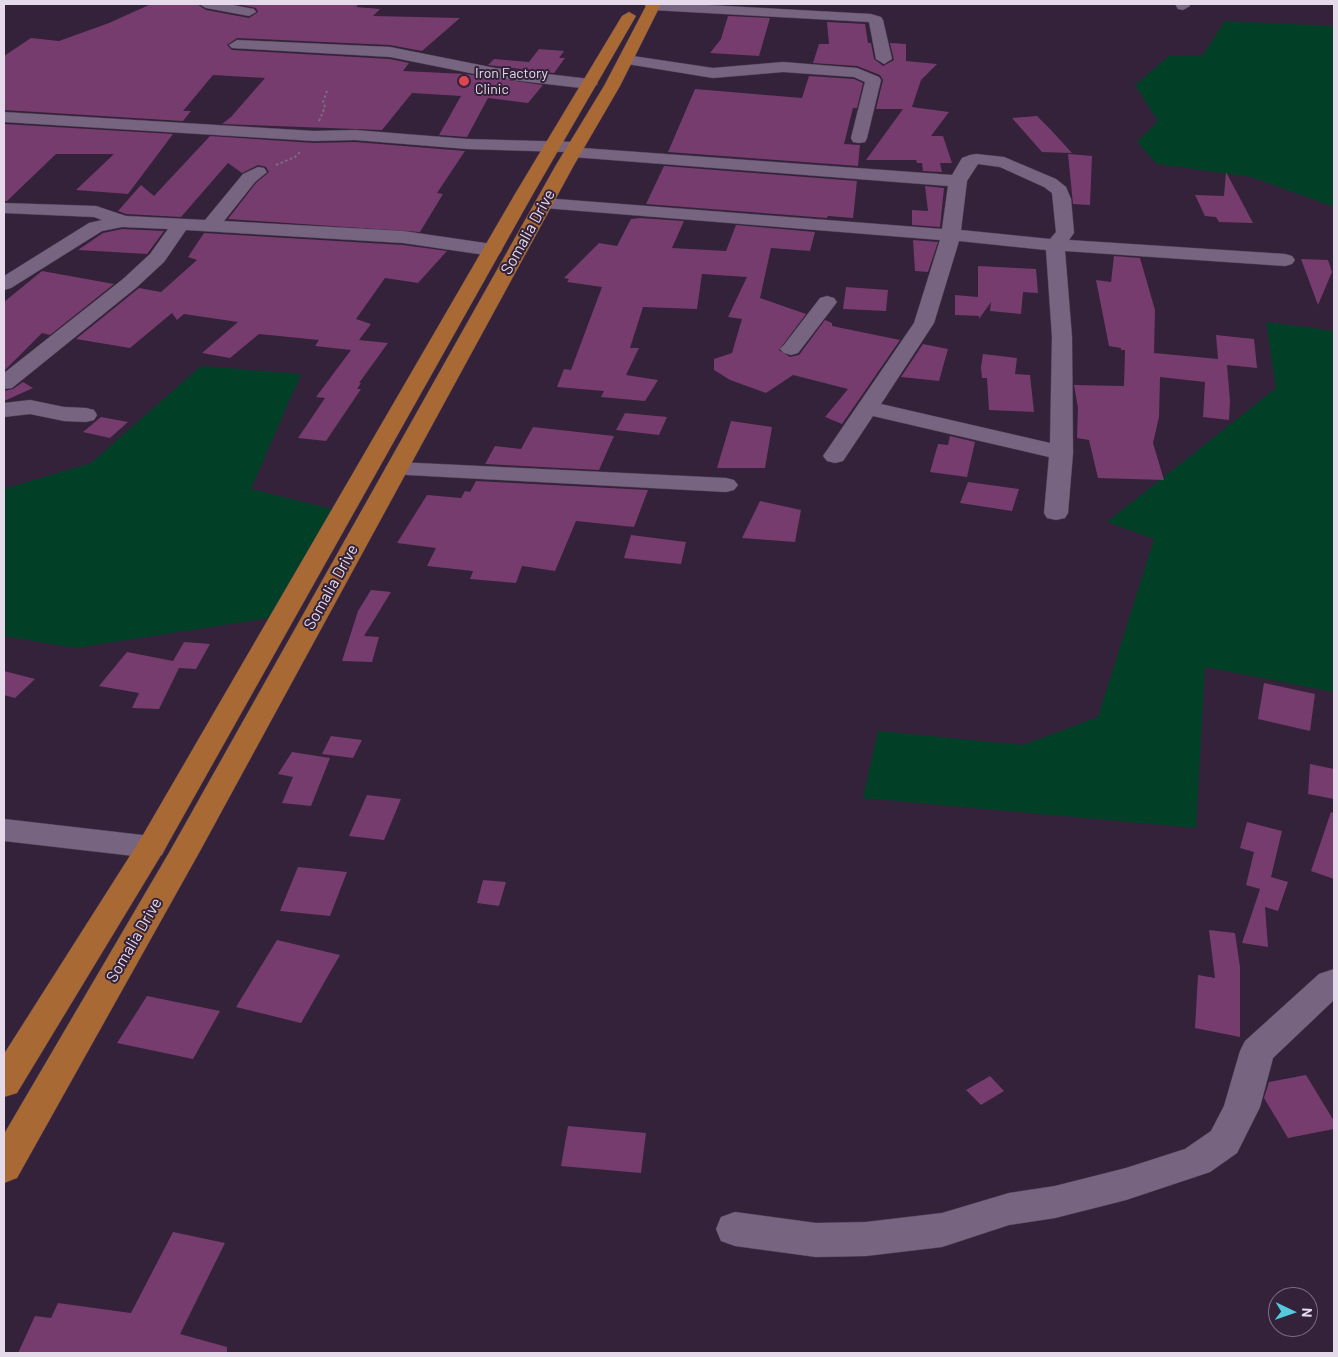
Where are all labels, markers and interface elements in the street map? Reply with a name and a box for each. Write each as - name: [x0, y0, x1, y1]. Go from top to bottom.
- place label: Iron Factory Clinic: [475, 65, 548, 98]
- marker: Iron Factory Clinic: [457, 74, 471, 88]
- street label: Somalia Drive: [497, 186, 559, 278]
- street label: Somalia Drive: [300, 541, 362, 633]
- street label: Somalia Drive: [102, 894, 166, 986]
- north arrow: [1268, 1287, 1318, 1337]
- text: N: [1299, 1308, 1316, 1318]

